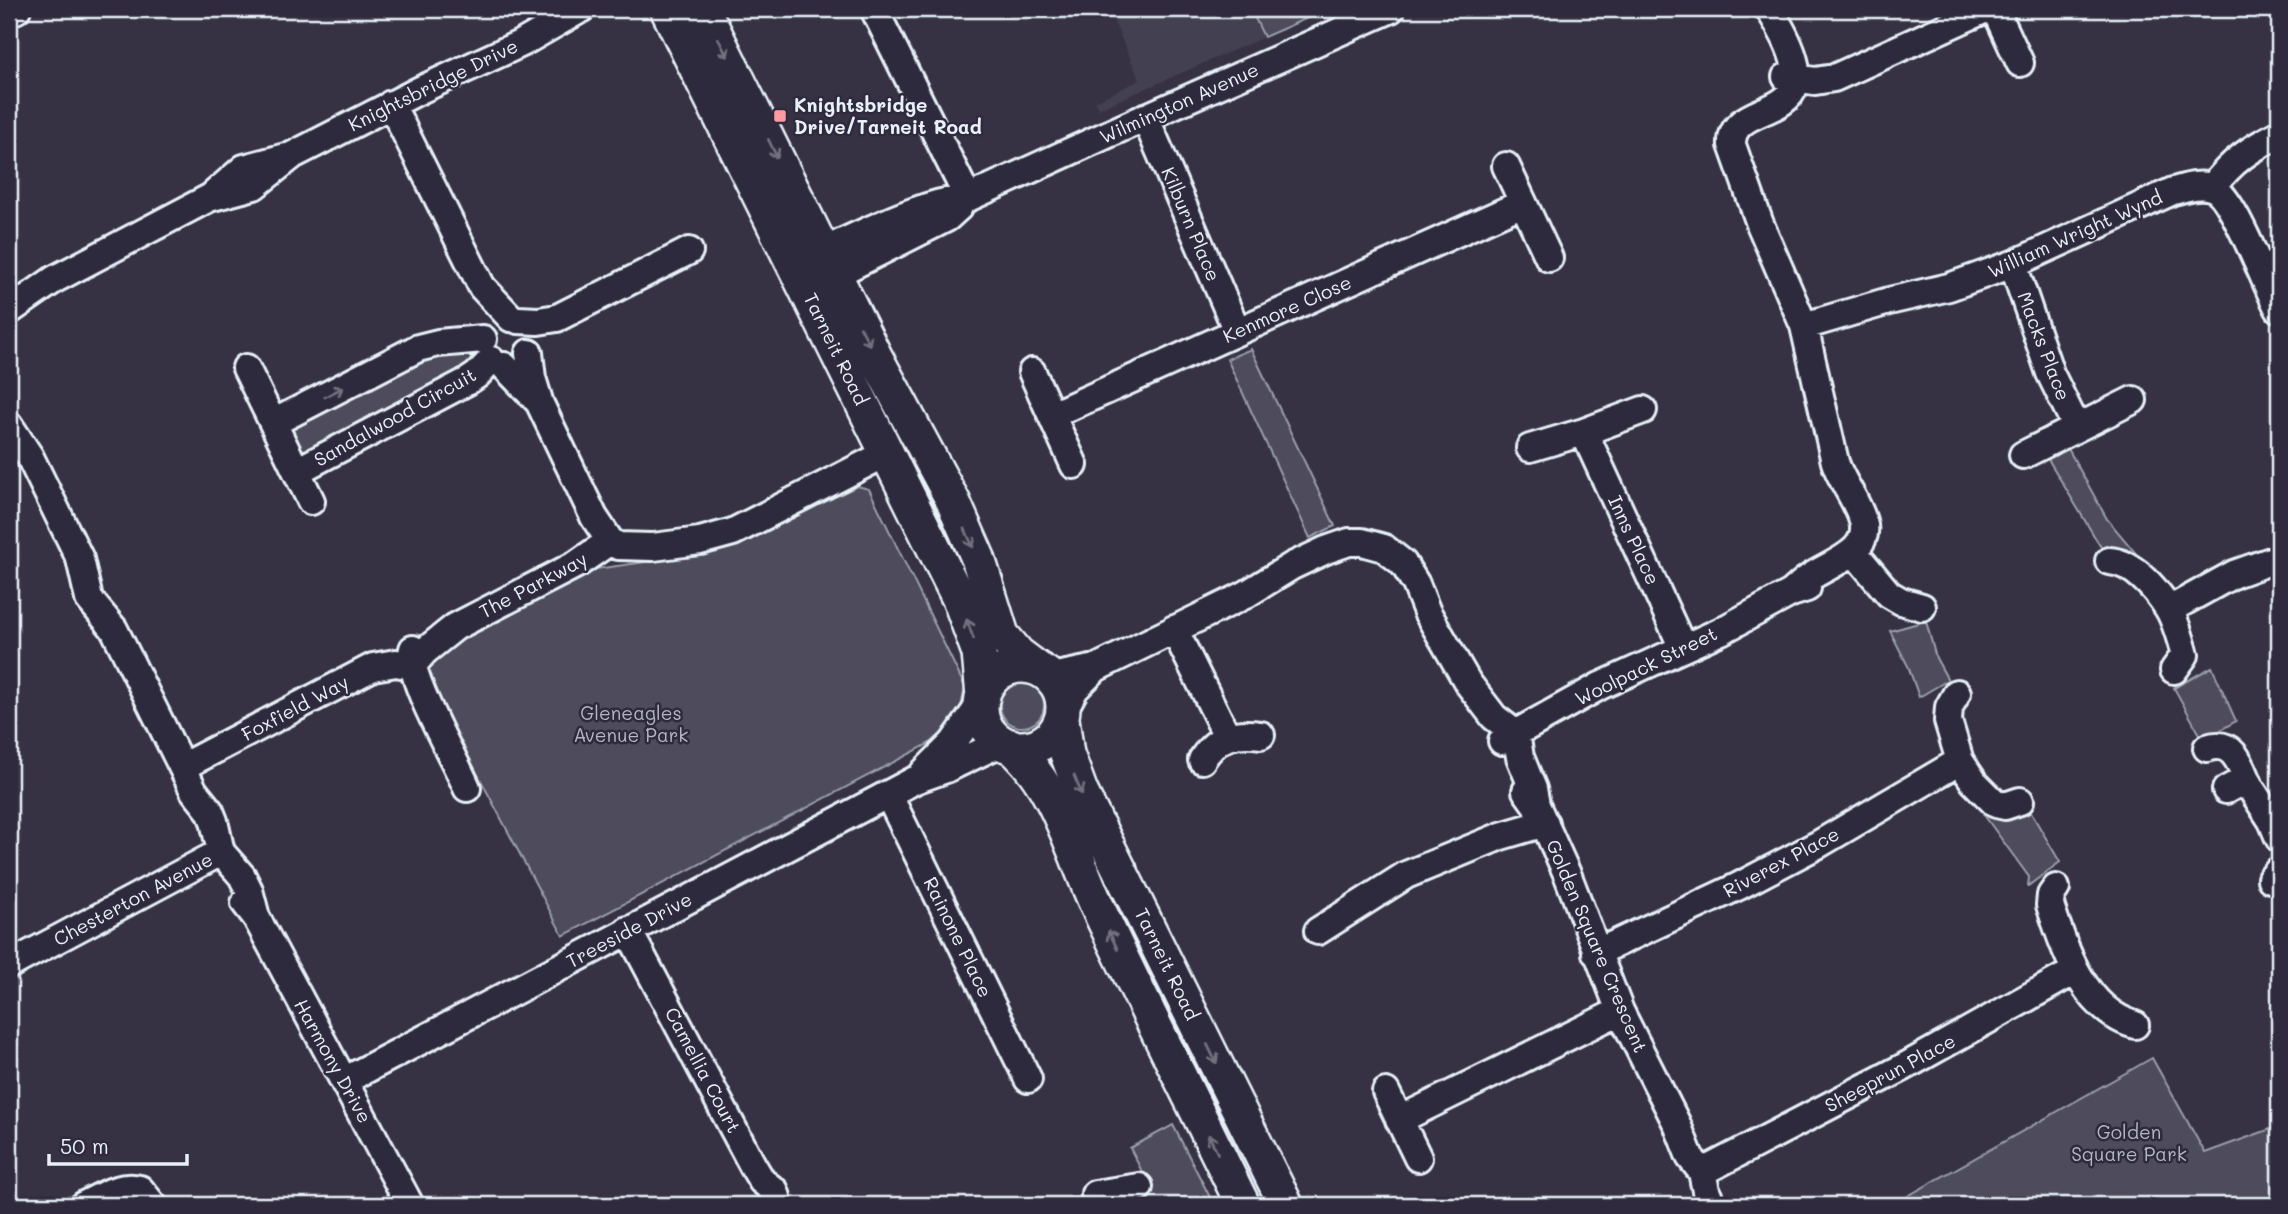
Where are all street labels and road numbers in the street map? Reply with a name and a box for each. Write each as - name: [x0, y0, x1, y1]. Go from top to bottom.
- street label: Knightsbridge Drive: [344, 33, 522, 137]
- street label: Wilmington Avenue: [1095, 56, 1262, 149]
- street label: Kilburn Place: [1156, 163, 1227, 285]
- street label: William Wright Wynd: [1984, 184, 2166, 283]
- street label: Kenmore Close: [1219, 269, 1355, 348]
- street label: Macks Place: [2012, 288, 2077, 404]
- street label: Tarneit Road: [799, 289, 874, 409]
- street label: Sandalwood Circuit: [309, 362, 480, 472]
- street label: Inns Place: [1603, 491, 1666, 589]
- street label: The Parkway: [474, 546, 591, 623]
- street label: Woolpack Street: [1570, 620, 1721, 711]
- street label: Foxfield Way: [237, 669, 353, 746]
- street label: Riverex Place: [1718, 820, 1843, 903]
- street label: Golden Square Crescent: [1541, 836, 1654, 1056]
- street label: Chesterton Avenue: [49, 846, 217, 951]
- street label: Rainone Place: [918, 872, 998, 1001]
- street label: Treeside Drive: [562, 886, 696, 973]
- street label: Tarneit Road: [1130, 904, 1205, 1024]
- street label: Harmony Drive: [289, 994, 378, 1127]
- street label: Camellia Court: [660, 1003, 747, 1137]
- street label: Sheeprun Place: [1820, 1028, 1959, 1117]

